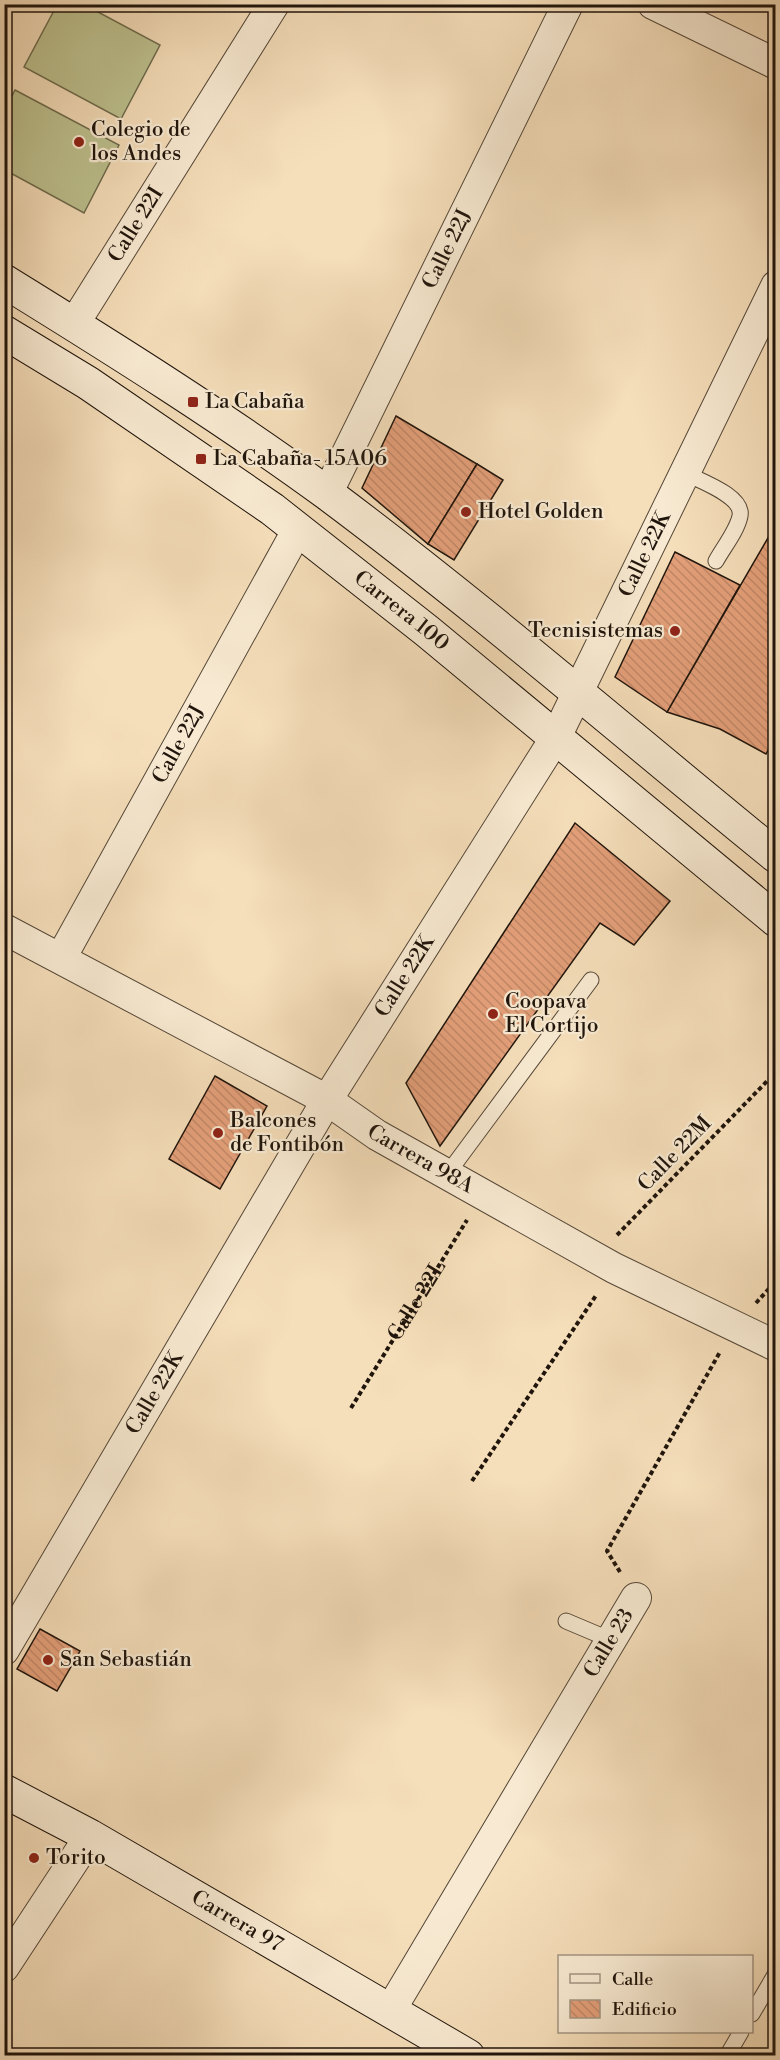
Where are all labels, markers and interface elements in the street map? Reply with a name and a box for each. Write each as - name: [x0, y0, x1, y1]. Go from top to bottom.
- place label: Colegio de los Andes: [91, 117, 191, 167]
- marker: Colegio de los Andes: [72, 135, 86, 149]
- street label: Calle 22I: [103, 182, 169, 267]
- street label: Calle 22J: [417, 205, 478, 293]
- place label: La Cabaña: [205, 389, 305, 415]
- marker: La Cabaña: [186, 395, 200, 409]
- place label: La Cabaña- 15A06: [213, 446, 387, 472]
- marker: La Cabaña- 15A06: [194, 452, 208, 466]
- place label: Hotel Golden: [478, 499, 604, 525]
- marker: Hotel Golden: [459, 505, 473, 519]
- street label: Calle 22K: [613, 506, 678, 601]
- street label: Carrera 100: [348, 565, 454, 657]
- place label: Tecnisistemas: [528, 618, 663, 644]
- marker: Tecnisistemas: [668, 624, 682, 638]
- street label: Calle 22J: [147, 700, 211, 788]
- street label: Calle 22K: [370, 929, 441, 1022]
- place label: Coopava El Cortijo: [505, 989, 599, 1039]
- marker: Coopava El Cortijo: [486, 1007, 500, 1021]
- place label: Balcones de Fontibón: [229, 1108, 345, 1158]
- street label: Calle 22M: [633, 1111, 718, 1197]
- street label: Carrera 98A: [362, 1119, 479, 1200]
- marker: Balcones de Fontibón: [211, 1126, 225, 1140]
- street label: Calle 22L: [382, 1255, 452, 1346]
- street label: Calle 22K: [120, 1345, 190, 1439]
- street label: Calle 23: [578, 1604, 640, 1683]
- place label: San Sebastián: [60, 1647, 192, 1673]
- marker: San Sebastián: [41, 1653, 55, 1667]
- place label: Torito: [46, 1845, 106, 1871]
- marker: Torito: [27, 1851, 41, 1865]
- street label: Carrera 97: [187, 1885, 288, 1958]
- legend: [558, 1955, 753, 2033]
- text: Calle: [612, 1968, 653, 1991]
- text: Edificio: [612, 1998, 677, 2021]

